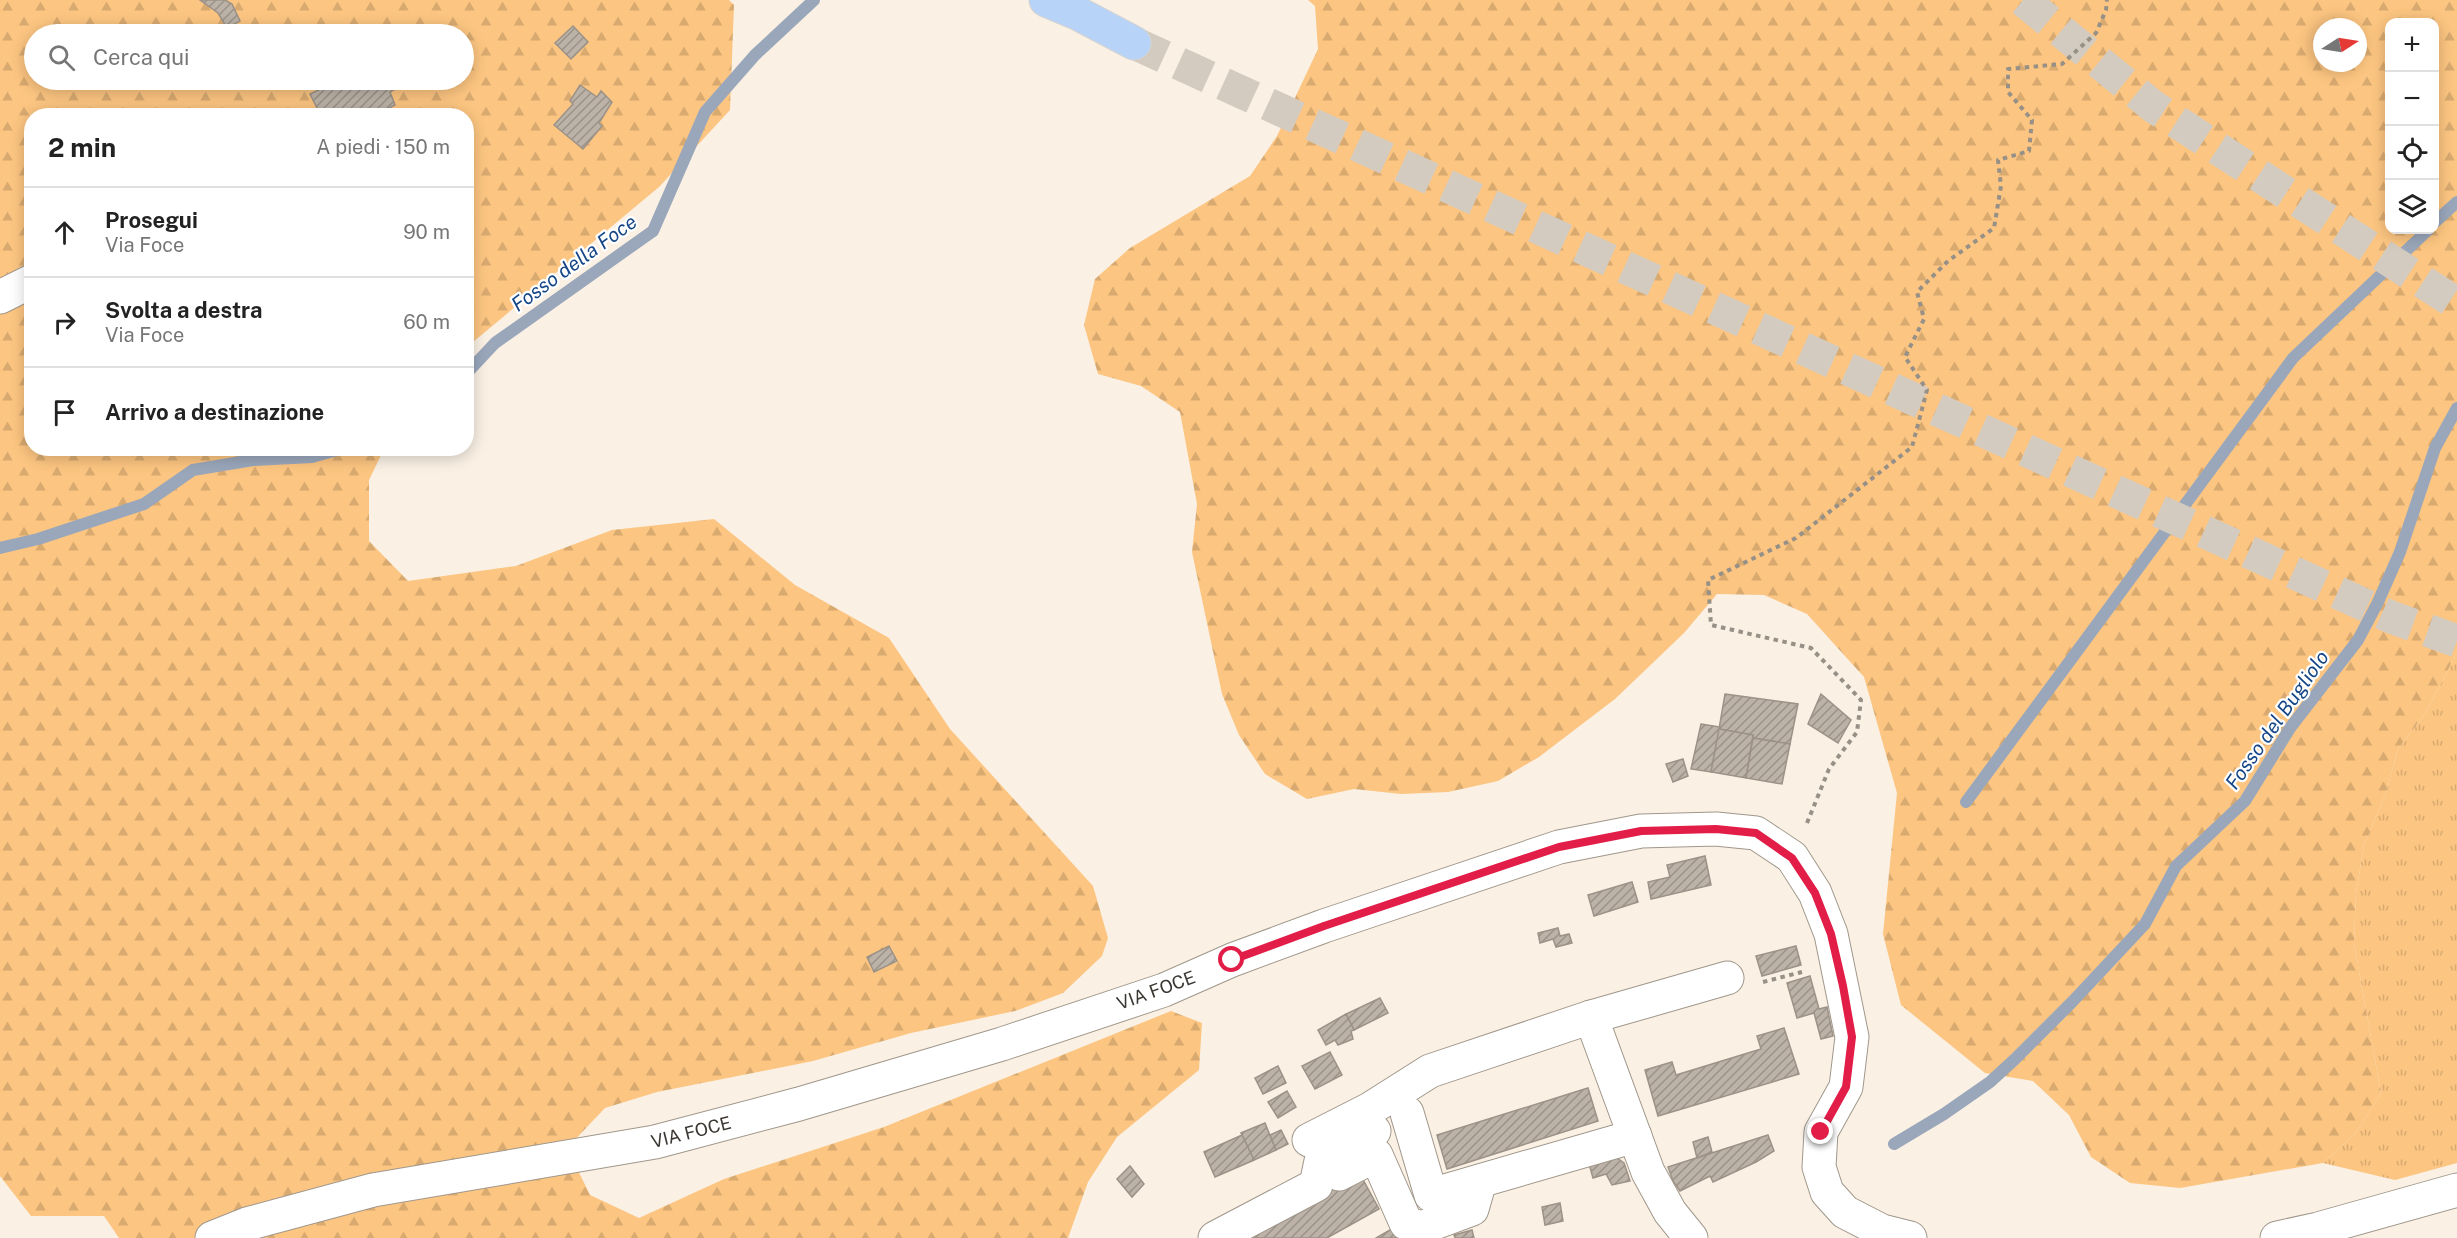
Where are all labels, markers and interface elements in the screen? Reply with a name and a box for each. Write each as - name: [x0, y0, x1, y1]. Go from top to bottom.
- north arrow: [2313, 18, 2367, 72]
- map controls: [2385, 18, 2439, 234]
- button: +: [2385, 18, 2439, 72]
- search box: [24, 24, 474, 90]
- icon: search: [45, 41, 78, 74]
- text: Cerca qui: [93, 44, 190, 70]
- button: −: [2385, 72, 2439, 126]
- button: locate: [2385, 126, 2439, 180]
- text: 2 min: [48, 132, 116, 163]
- text: A piedi · 150 m: [316, 135, 450, 159]
- button: layers: [2385, 180, 2439, 234]
- text: Prosegui: [105, 207, 198, 233]
- water label: Fosso della Foce: [507, 209, 642, 317]
- icon: ahead: [48, 216, 81, 249]
- text: 90 m: [403, 220, 450, 244]
- text: Via Foce: [105, 233, 184, 257]
- text: Svolta a destra: [105, 297, 262, 323]
- icon: right: [48, 306, 81, 339]
- text: 60 m: [403, 310, 450, 334]
- text: Via Foce: [105, 323, 184, 347]
- icon: arrive: [48, 396, 81, 429]
- text: Arrivo a destinazione: [105, 399, 324, 425]
- water label: Fosso del Bugliolo: [2220, 646, 2334, 794]
- route start: [1218, 946, 1244, 972]
- street label: VIA FOCE: [1114, 966, 1198, 1014]
- street label: VIA FOCE: [649, 1112, 733, 1152]
- route end: [1807, 1118, 1833, 1144]

